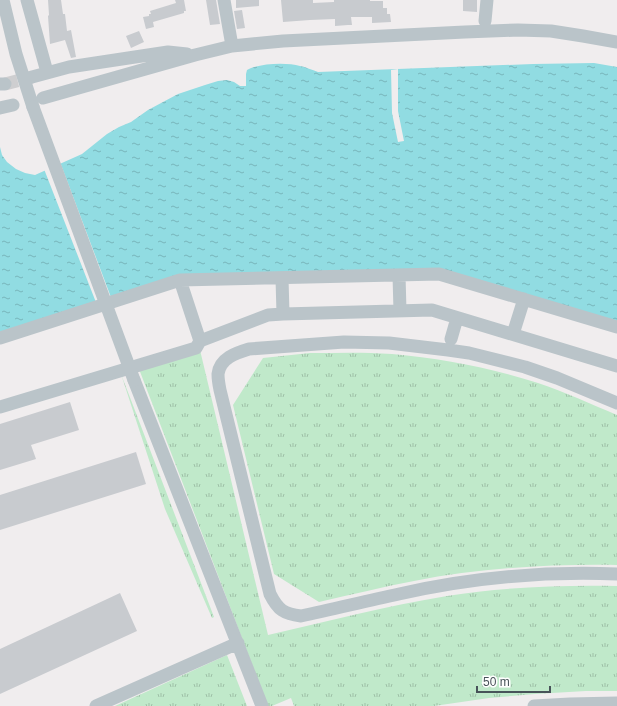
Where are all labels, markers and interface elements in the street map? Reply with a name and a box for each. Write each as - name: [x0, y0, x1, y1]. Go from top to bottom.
- scale bar: [477, 668, 550, 694]
- text: 50 m: [483, 675, 510, 689]

